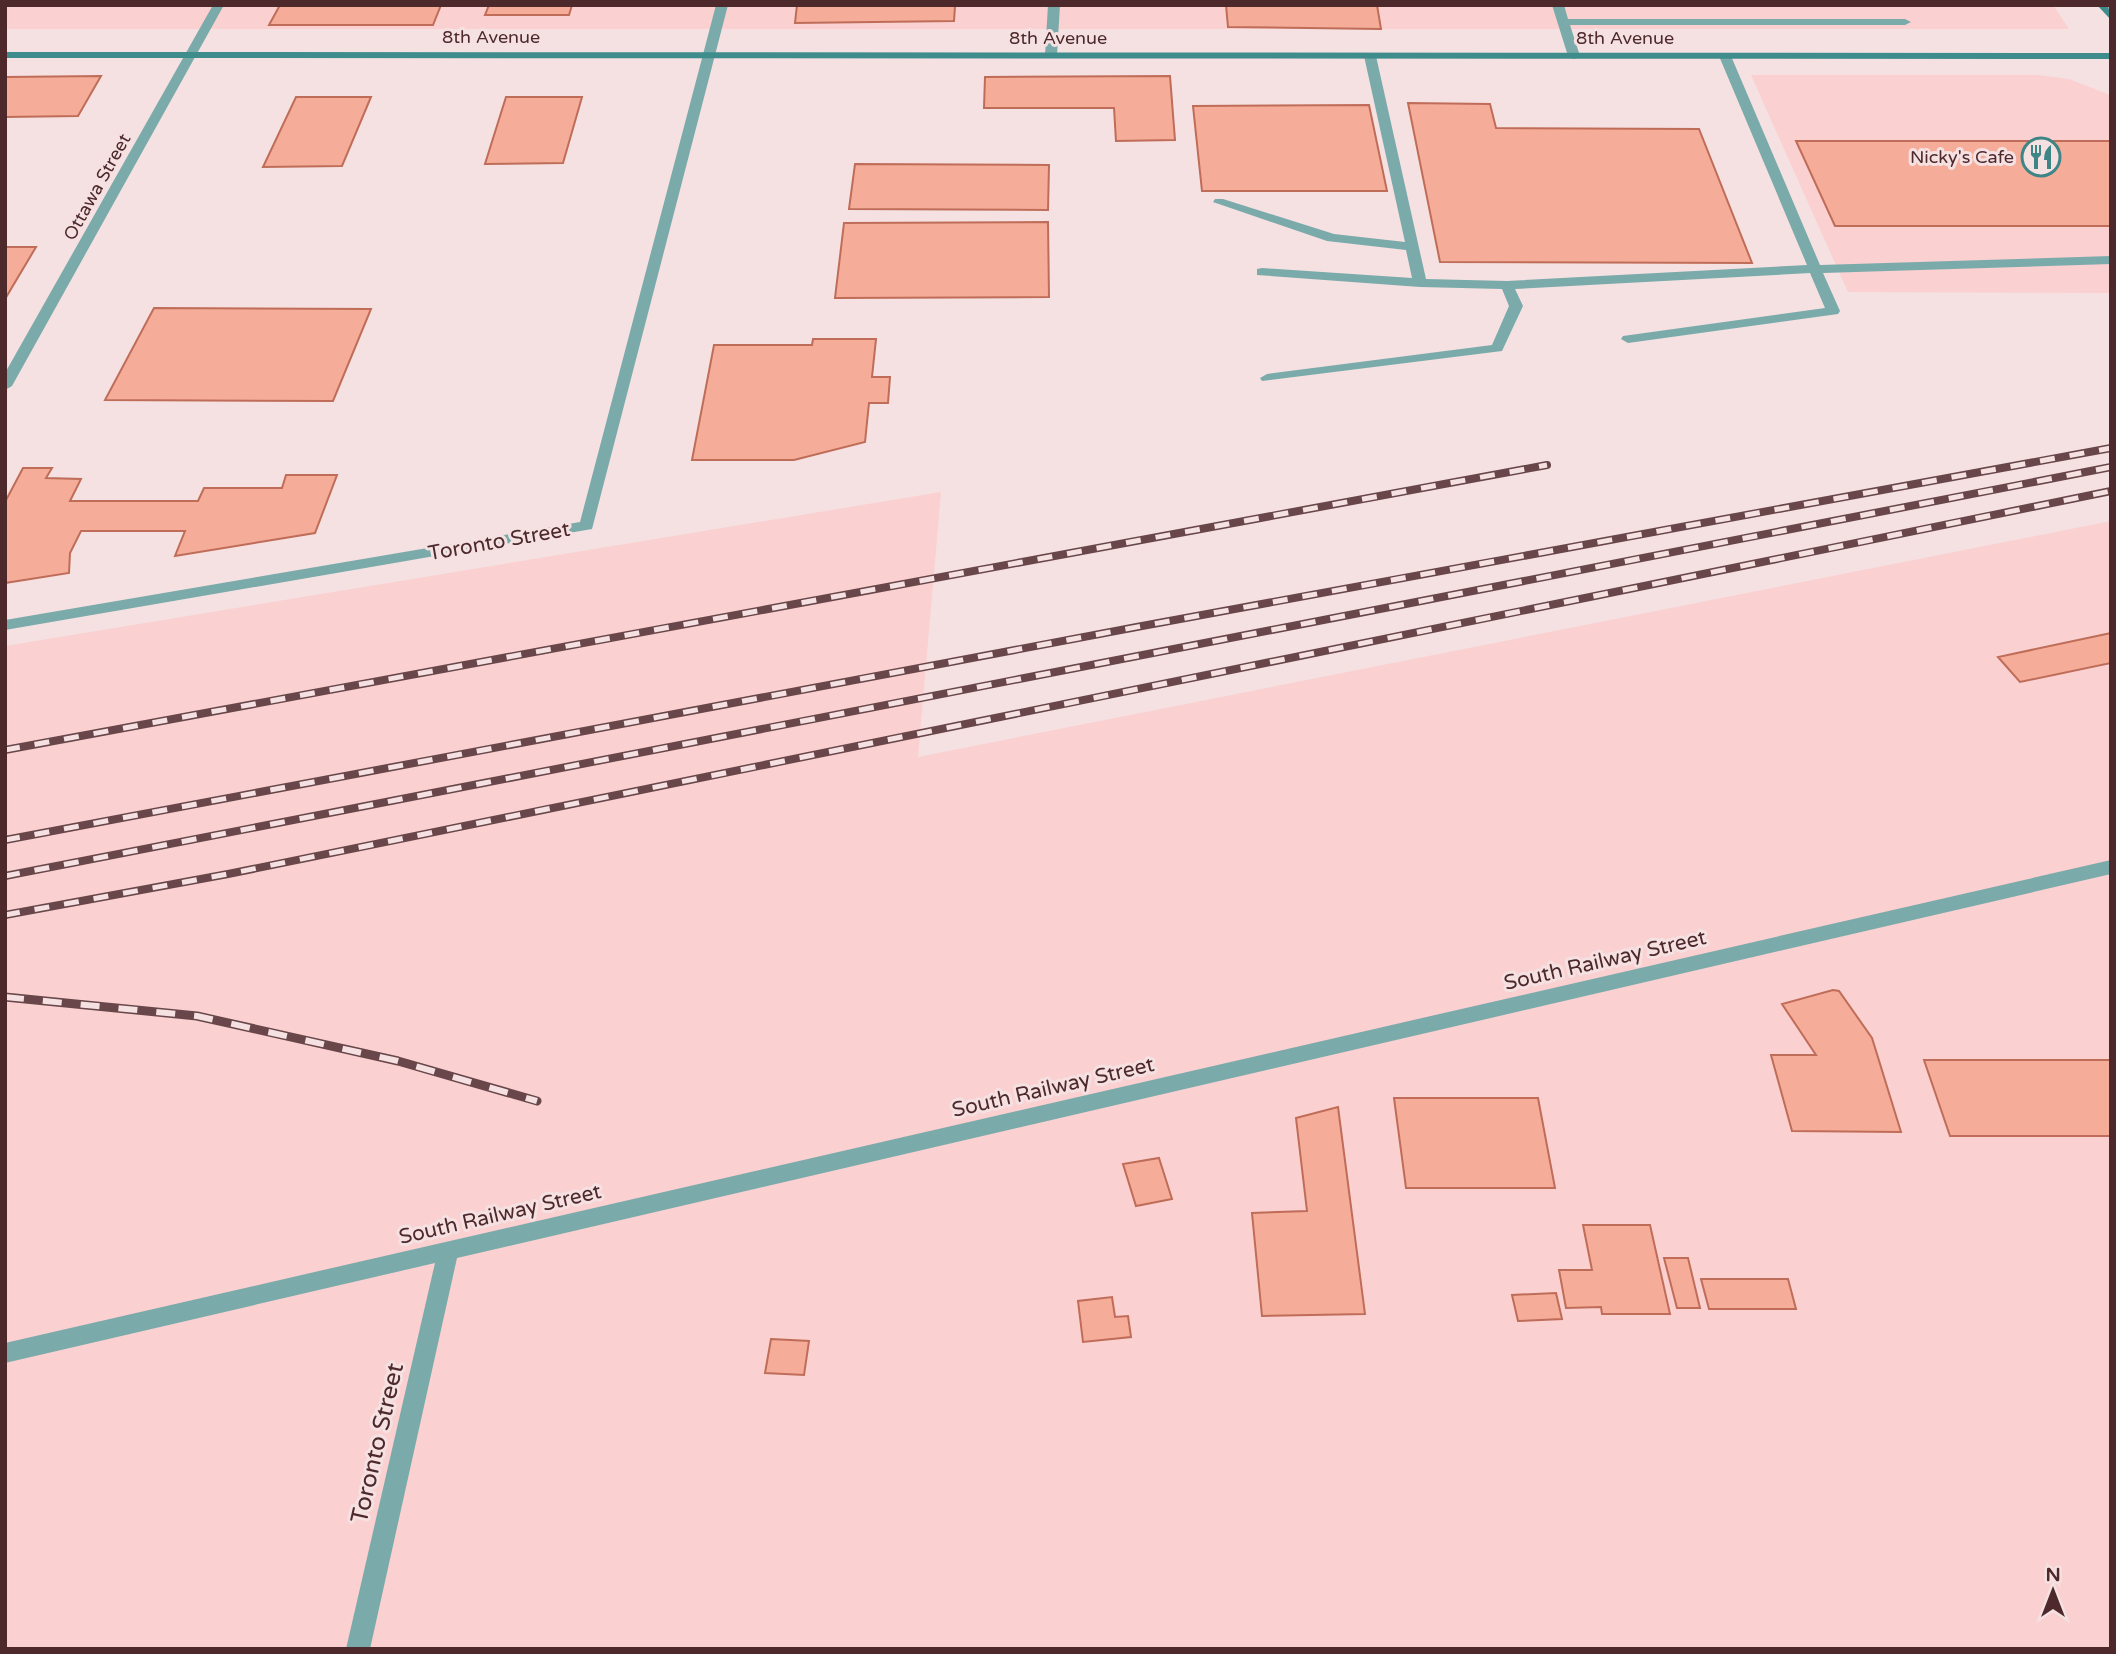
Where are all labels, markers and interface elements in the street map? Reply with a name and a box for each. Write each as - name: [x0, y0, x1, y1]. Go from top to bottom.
- street label: 8th Avenue: [442, 26, 540, 48]
- street label: 8th Avenue: [1009, 27, 1107, 49]
- street label: 8th Avenue: [1576, 27, 1674, 49]
- street label: Ottawa Street: [59, 130, 135, 244]
- restaurant icon: Nicky's Cafe: [2020, 136, 2062, 178]
- place label: Nicky's Cafe: [1910, 146, 2014, 168]
- street label: Toronto Street: [426, 517, 572, 566]
- street label: South Railway Street: [1502, 925, 1709, 996]
- street label: South Railway Street: [950, 1052, 1157, 1123]
- street label: South Railway Street: [397, 1179, 604, 1250]
- street label: Toronto Street: [345, 1360, 410, 1526]
- north arrow: [2018, 1556, 2088, 1626]
- text: N: [2045, 1564, 2061, 1586]

